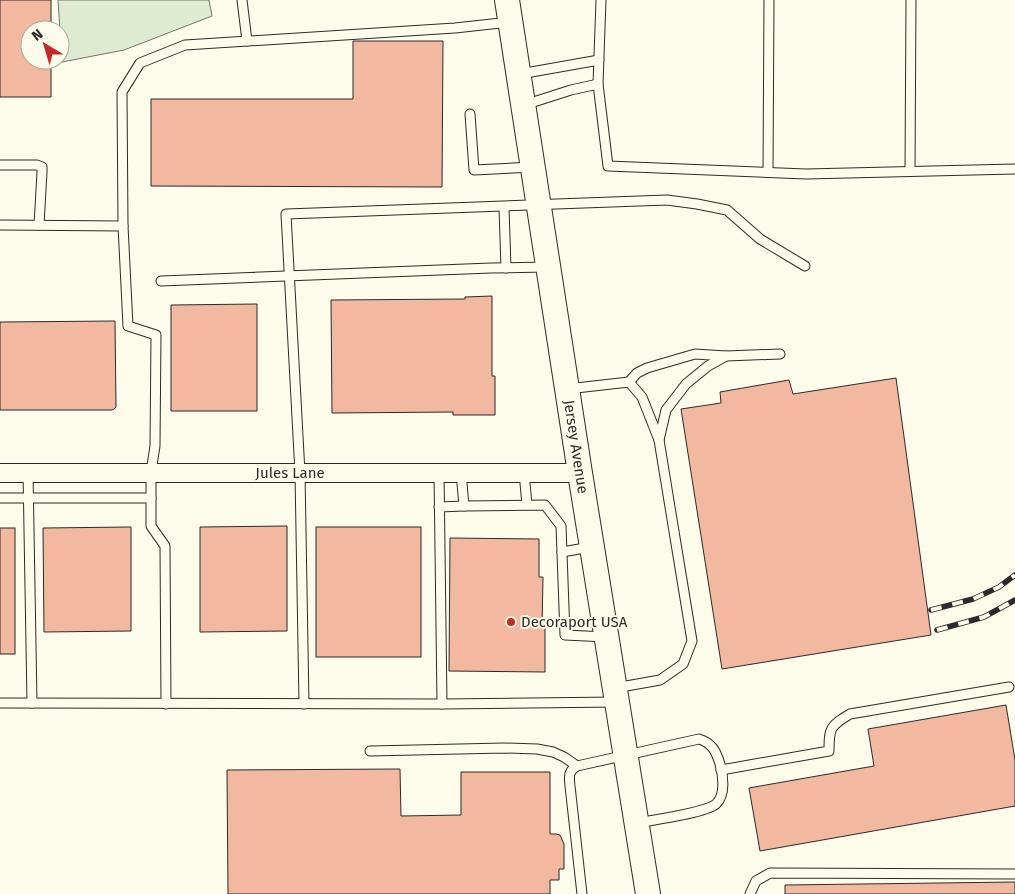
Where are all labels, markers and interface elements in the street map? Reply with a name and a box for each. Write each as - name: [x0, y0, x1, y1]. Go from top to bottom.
- north arrow: [20, 20, 70, 70]
- text: N: [28, 26, 46, 45]
- street label: Jersey Avenue: [560, 399, 592, 495]
- street label: Jules Lane: [255, 464, 325, 482]
- place label: Decoraport USA: [521, 613, 628, 631]
- marker: Decoraport USA: [505, 616, 517, 628]

